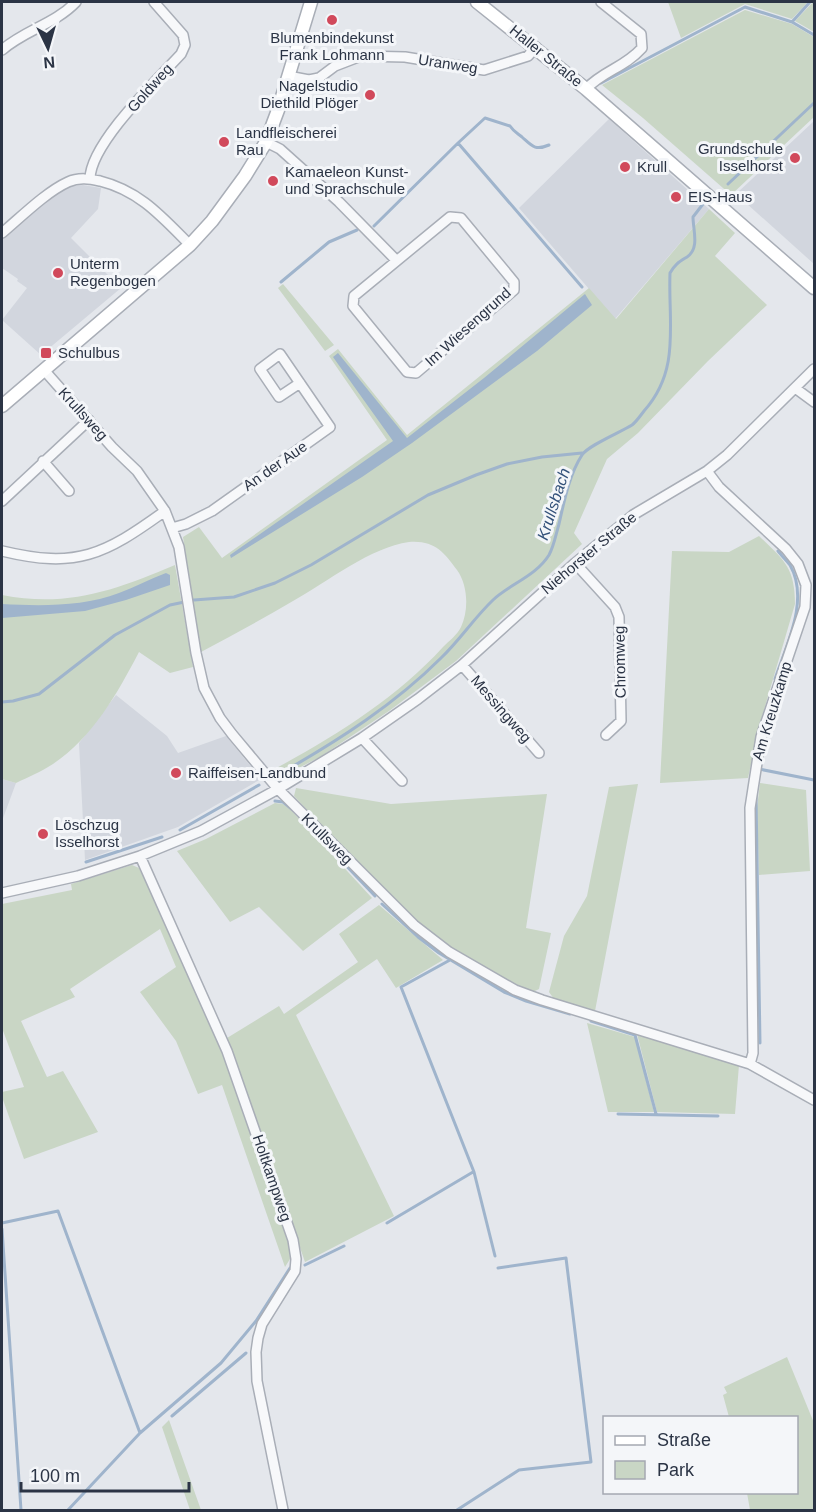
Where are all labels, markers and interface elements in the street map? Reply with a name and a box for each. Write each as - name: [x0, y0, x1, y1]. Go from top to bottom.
- marker: Blumenbindekunst Frank Lohmann: [325, 13, 339, 27]
- north arrow: [18, 18, 78, 78]
- street label: Haller Straße: [507, 21, 586, 90]
- place label: Blumenbindekunst Frank Lohmann: [270, 29, 395, 63]
- street label: Uranweg: [417, 50, 479, 77]
- text: N: [43, 53, 56, 71]
- street label: Goldweg: [124, 60, 176, 115]
- place label: Nagelstudio Diethild Plöger: [260, 77, 358, 111]
- marker: Nagelstudio Diethild Plöger: [363, 88, 377, 102]
- place label: Landfleischerei Rau: [236, 124, 337, 158]
- marker: Landfleischerei Rau: [217, 135, 231, 149]
- place label: Grundschule Isselhorst: [698, 140, 784, 174]
- marker: Grundschule Isselhorst: [788, 151, 802, 165]
- place label: Krull: [637, 158, 667, 175]
- marker: Krull: [618, 160, 632, 174]
- place label: Kamaeleon Kunst- und Sprachschule: [285, 163, 408, 197]
- marker: Kamaeleon Kunst- und Sprachschule: [266, 174, 280, 188]
- place label: EIS-Haus: [688, 188, 752, 205]
- marker: EIS-Haus: [669, 190, 683, 204]
- place label: Unterm Regenbogen: [70, 255, 156, 289]
- marker: Unterm Regenbogen: [51, 266, 65, 280]
- street label: Im Wiesengrund: [421, 284, 514, 369]
- place label: Schulbus: [58, 344, 120, 361]
- marker: Schulbus: [39, 346, 53, 360]
- street label: Krullsweg: [55, 384, 111, 444]
- street label: An der Aue: [239, 437, 310, 494]
- water label: Krullsbach: [534, 466, 573, 542]
- street label: Niehorster Straße: [538, 508, 639, 597]
- street label: Chromweg: [610, 626, 629, 698]
- street label: Am Kreuzkamp: [748, 659, 795, 762]
- street label: Messingweg: [468, 672, 535, 746]
- place label: Raiffeisen-Landbund: [188, 764, 326, 781]
- marker: Raiffeisen-Landbund: [169, 766, 183, 780]
- street label: Krullsweg: [298, 810, 356, 868]
- place label: Löschzug Isselhorst: [55, 816, 120, 850]
- marker: Löschzug Isselhorst: [36, 827, 50, 841]
- street label: Holtkampweg: [250, 1132, 295, 1224]
- legend: [603, 1416, 798, 1494]
- text: Straße: [657, 1430, 711, 1450]
- scale bar: [21, 1455, 189, 1493]
- text: Park: [657, 1460, 695, 1480]
- text: 100 m: [30, 1466, 80, 1486]

